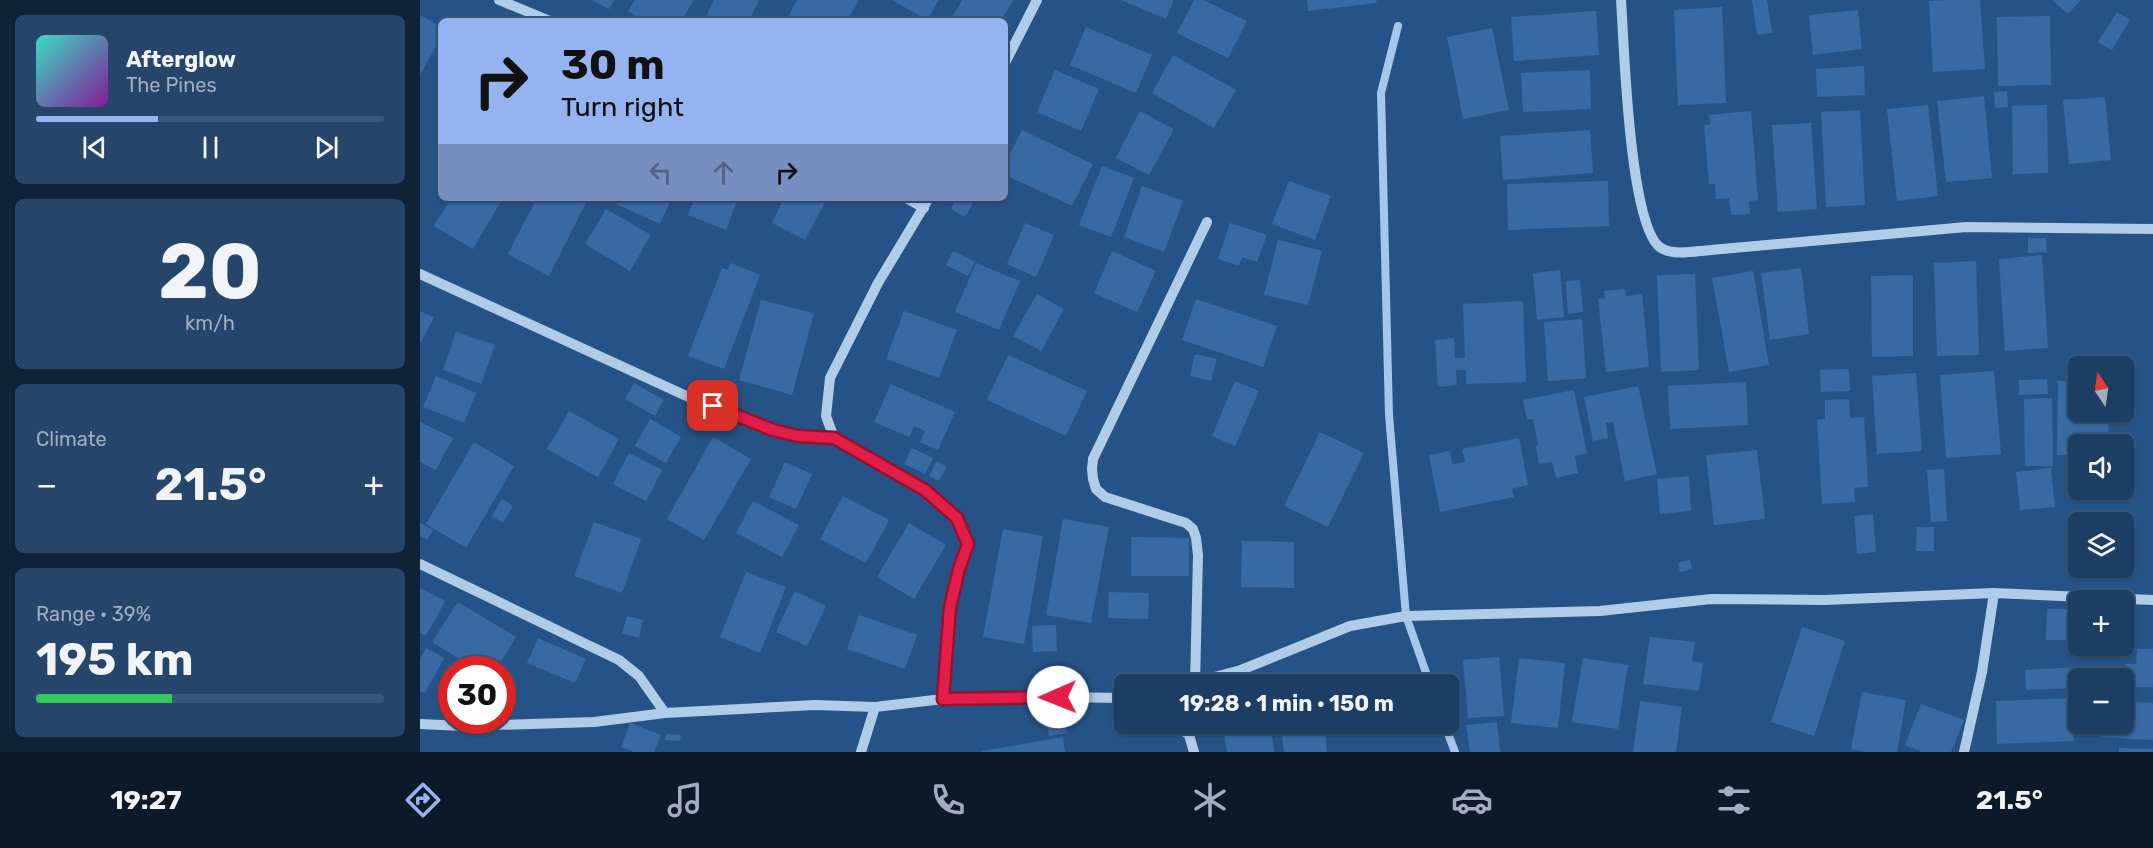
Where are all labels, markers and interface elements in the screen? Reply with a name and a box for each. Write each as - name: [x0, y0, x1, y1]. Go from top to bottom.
- text: 30 m: [561, 40, 665, 90]
- icon: right: [462, 42, 540, 120]
- text: Afterglow: [126, 46, 236, 73]
- text: The Pines: [126, 73, 217, 97]
- text: Turn right: [561, 91, 684, 123]
- icon: previous: [78, 131, 111, 164]
- icon: pause: [194, 131, 227, 164]
- icon: next: [310, 131, 343, 164]
- icon: left: [644, 156, 677, 189]
- icon: ahead: [707, 156, 740, 189]
- icon: right: [770, 156, 803, 189]
- text: 20: [158, 225, 262, 318]
- text: km/h: [185, 311, 235, 335]
- north arrow: [2068, 356, 2134, 422]
- map controls: [2068, 356, 2134, 734]
- pin: [687, 380, 738, 431]
- icon: arrive: [696, 389, 729, 422]
- text: Climate: [36, 427, 107, 451]
- button: sound: [2068, 434, 2134, 500]
- text: 21.5°: [154, 458, 266, 511]
- text: −: [36, 465, 57, 504]
- text: +: [363, 465, 384, 504]
- button: layers: [2068, 512, 2134, 578]
- button: +: [2068, 590, 2134, 656]
- text: Range · 39%: [36, 602, 151, 626]
- text: 195 km: [36, 633, 193, 686]
- speed limit sign: 30: [438, 656, 516, 734]
- position arrow: [1026, 665, 1090, 729]
- button: −: [2068, 668, 2134, 734]
- text: 19:28 · 1 min · 150 m: [1179, 690, 1394, 717]
- icon: directions: [402, 779, 444, 821]
- icon: music: [664, 779, 706, 821]
- icon: phone: [927, 779, 969, 821]
- icon: climate: [1189, 779, 1231, 821]
- icon: car: [1451, 779, 1493, 821]
- icon: filters: [1713, 779, 1755, 821]
- text: 19:27: [110, 784, 182, 816]
- text: 21.5°: [1976, 784, 2043, 816]

